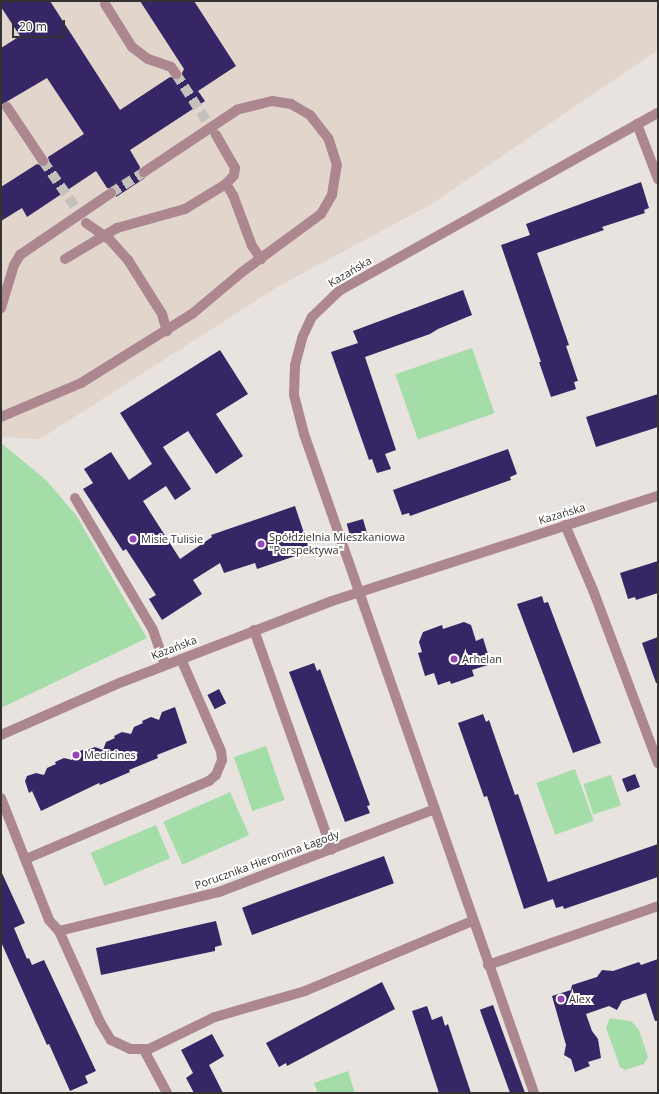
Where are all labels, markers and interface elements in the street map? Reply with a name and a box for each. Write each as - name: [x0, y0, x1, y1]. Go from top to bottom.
- scale bar: [14, 12, 67, 38]
- text: 20 m: [19, 18, 47, 35]
- street label: Kazańska: [326, 254, 374, 290]
- street label: Kazańska: [537, 501, 587, 527]
- place label: Spółdzielnia Mieszkaniowa "Perspektywa": [269, 531, 405, 557]
- place label: Misie Tulisie: [141, 532, 203, 546]
- marker: Misie Tulisie: [128, 534, 138, 544]
- marker: Spółdzielnia Mieszkaniowa "Perspektywa": [256, 539, 266, 549]
- street label: Kazańska: [149, 633, 199, 663]
- place label: Arhelan: [462, 652, 502, 666]
- marker: Arhelan: [449, 654, 459, 664]
- place label: Medicines: [84, 748, 136, 762]
- marker: Medicines: [71, 750, 81, 760]
- street label: Porucznika Hieronima Łagody: [193, 828, 341, 892]
- place label: Alex: [569, 992, 591, 1006]
- marker: Alex: [556, 994, 566, 1004]

